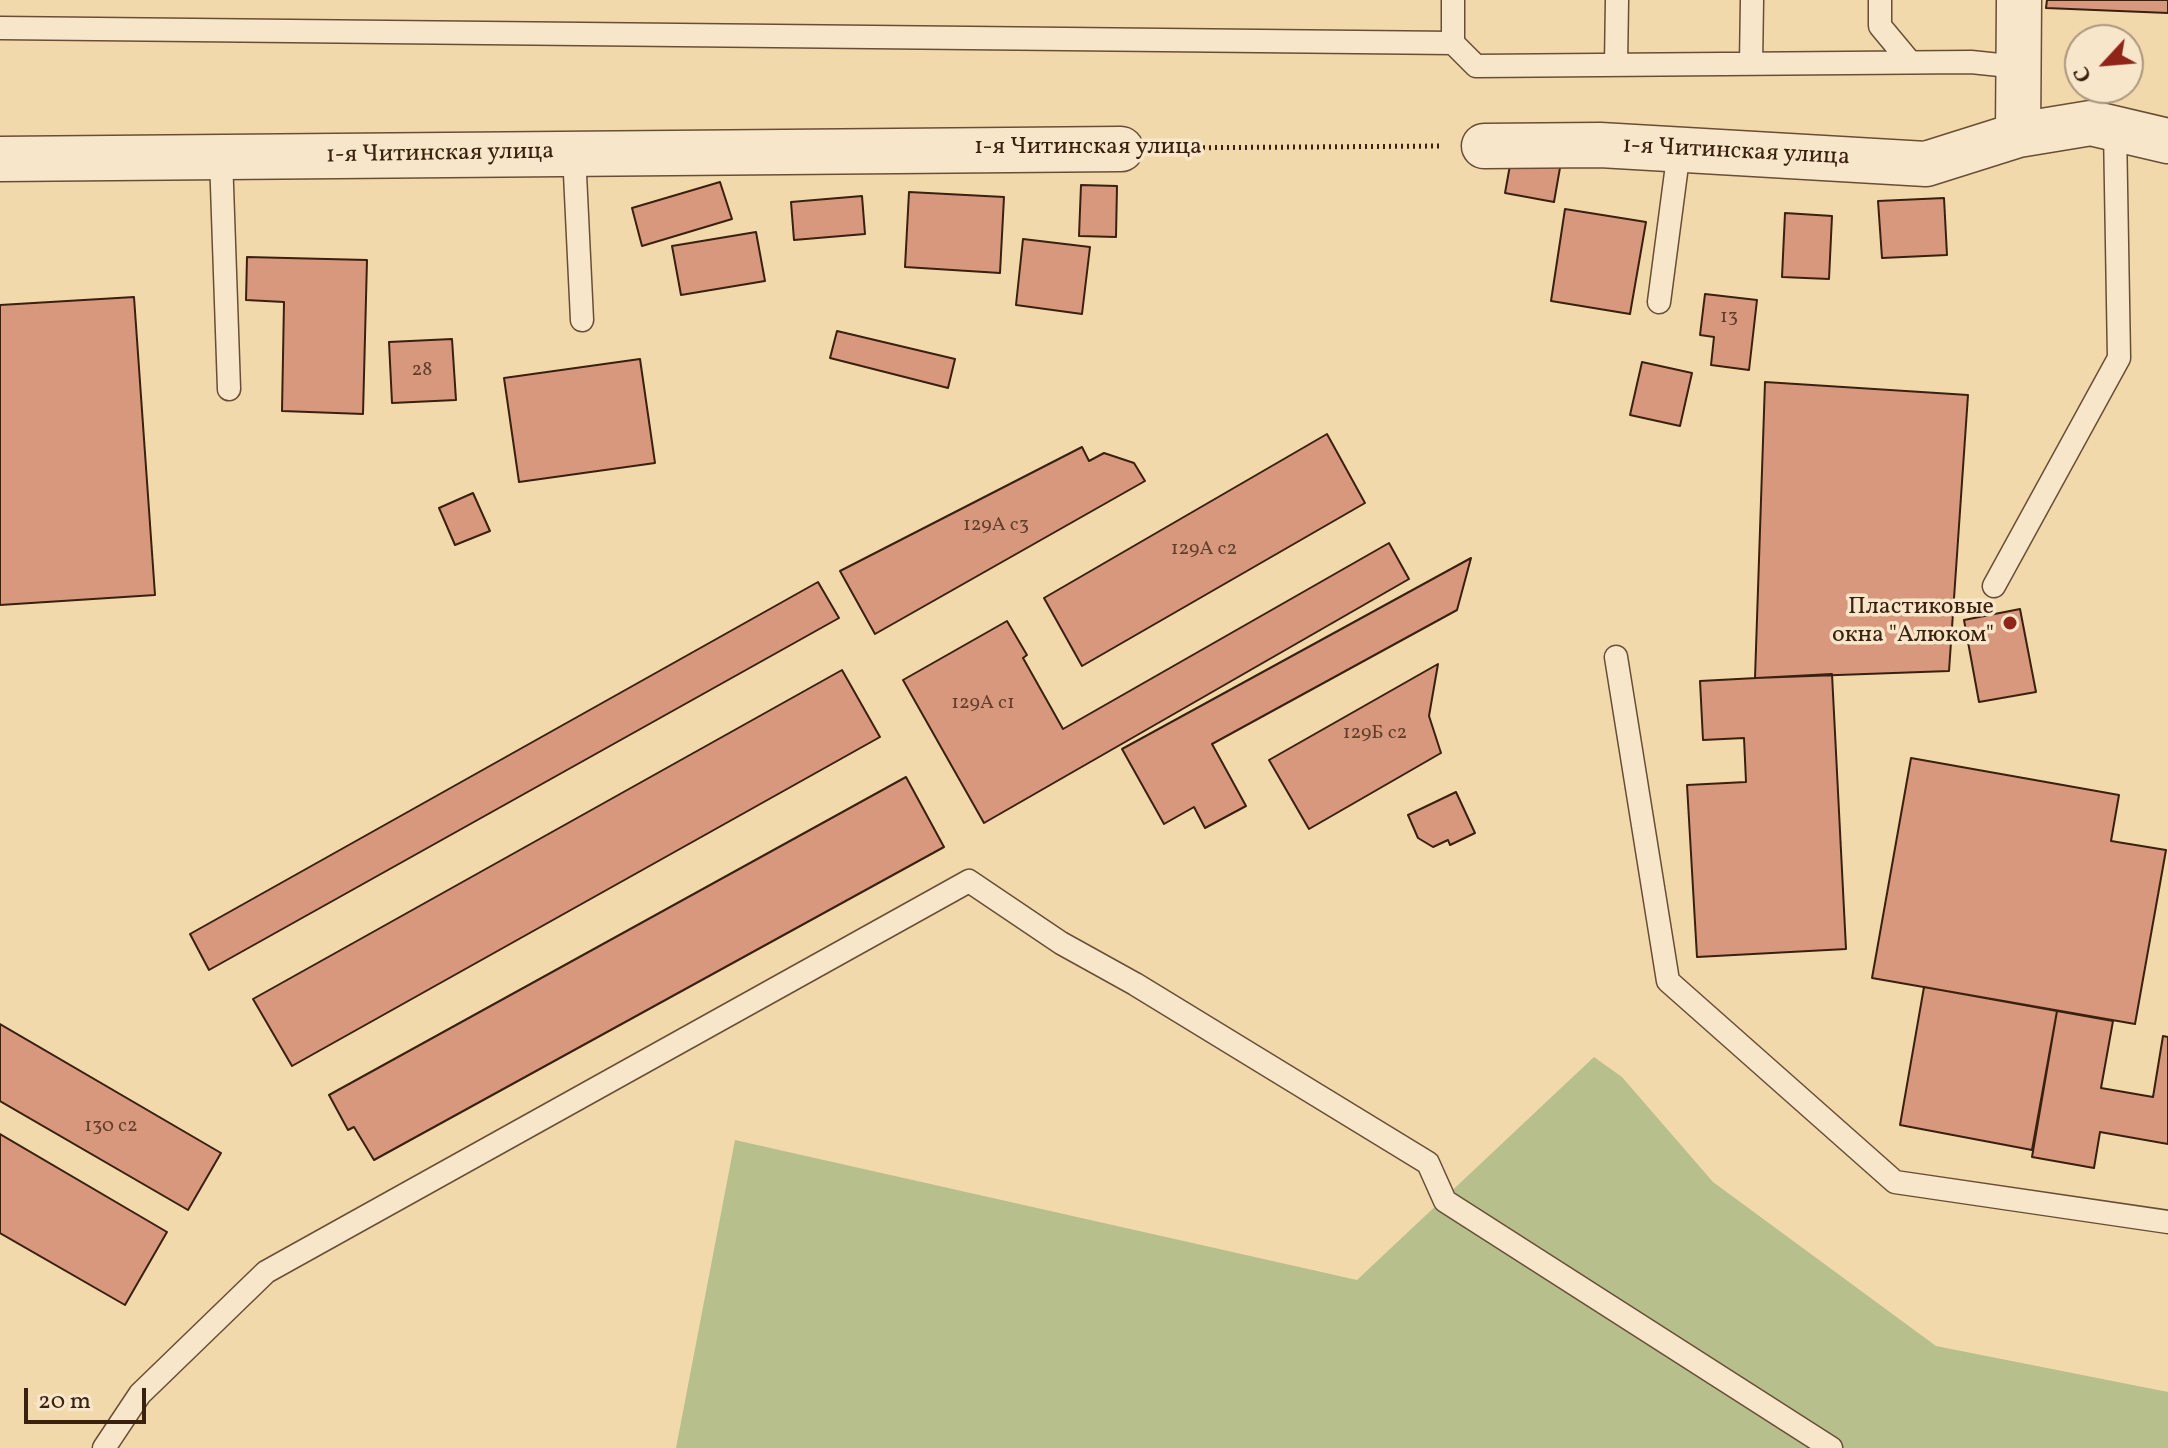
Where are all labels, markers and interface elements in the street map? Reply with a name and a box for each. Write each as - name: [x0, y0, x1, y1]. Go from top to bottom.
- north arrow: [2064, 24, 2144, 104]
- text: С: [2067, 61, 2101, 87]
- street label: 1-я Читинская улица: [1621, 133, 1851, 173]
- street label: 1-я Читинская улица: [974, 135, 1202, 163]
- street label: 1-я Читинская улица: [326, 139, 554, 171]
- house number: 13: [1720, 306, 1738, 330]
- house number: 28: [412, 359, 432, 383]
- house number: 129А с3: [963, 514, 1029, 538]
- house number: 129А с2: [1171, 538, 1237, 562]
- place label: Пластиковые окна "Алюком": [1832, 595, 1994, 651]
- marker: Пластиковые окна "Алюком": [2001, 614, 2019, 632]
- house number: 129А с1: [951, 692, 1015, 716]
- house number: 129Б с2: [1343, 722, 1407, 746]
- house number: 130 с2: [84, 1115, 138, 1139]
- scale bar: [28, 1372, 150, 1422]
- text: 20 m: [38, 1385, 91, 1419]

